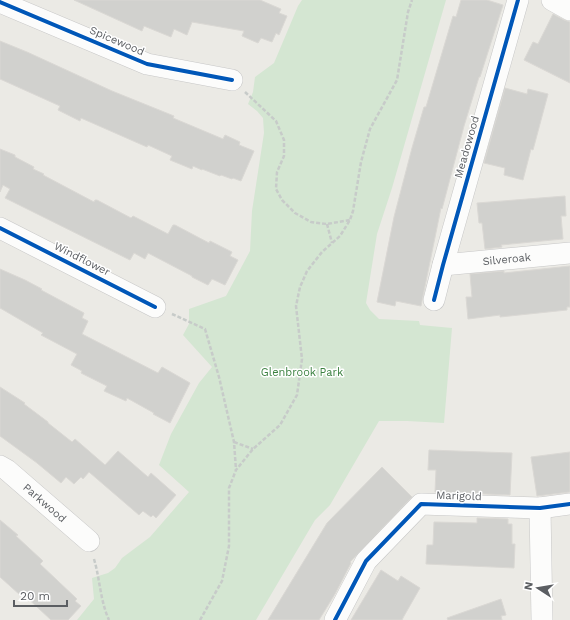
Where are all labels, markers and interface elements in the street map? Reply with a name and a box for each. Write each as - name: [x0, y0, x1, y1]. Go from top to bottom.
- street label: Spicewood: [88, 24, 146, 58]
- street label: Meadowood: [452, 114, 482, 180]
- street label: Windflower: [52, 239, 113, 279]
- street label: Silveroak: [482, 250, 532, 268]
- park label: Glenbrook Park: [261, 366, 343, 379]
- street label: Parkwood: [21, 480, 69, 525]
- street label: Marigold: [436, 489, 482, 503]
- north arrow: [518, 568, 558, 608]
- text: N: [522, 581, 536, 591]
- scale bar: [14, 582, 67, 608]
- text: 20 m: [20, 589, 50, 603]

